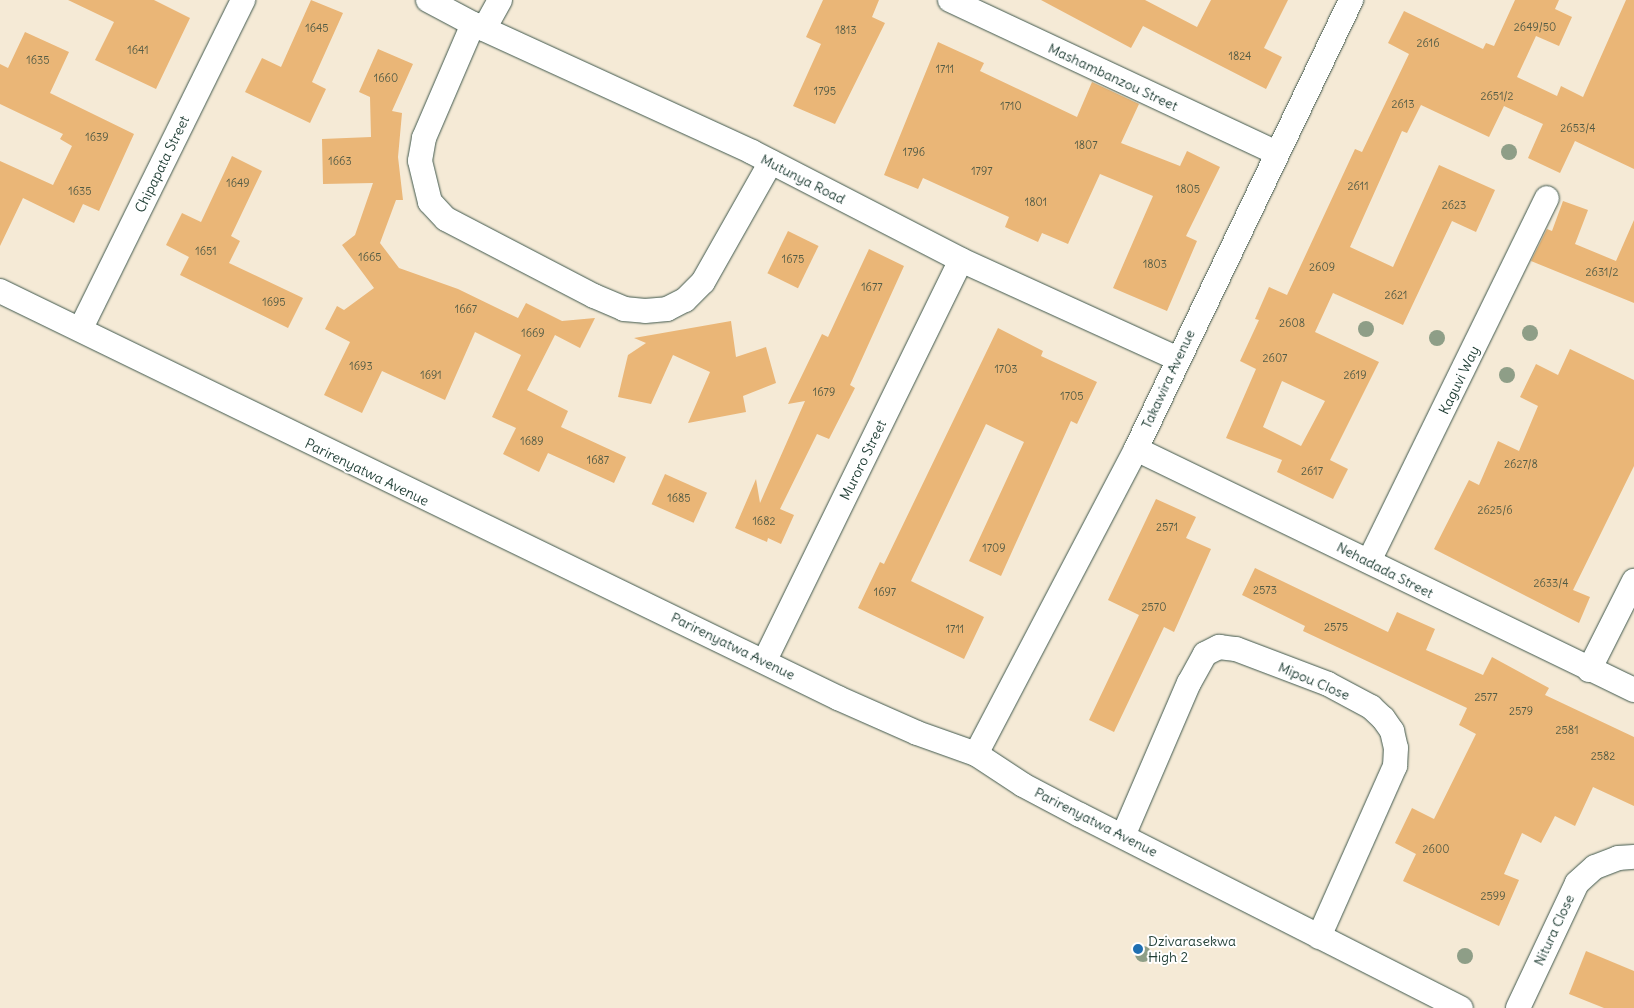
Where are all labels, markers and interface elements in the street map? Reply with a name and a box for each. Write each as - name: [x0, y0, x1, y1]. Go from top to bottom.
- house number: 2649/50: [1514, 20, 1556, 34]
- house number: 1645: [305, 21, 329, 35]
- house number: 1813: [835, 23, 857, 37]
- house number: 2616: [1416, 36, 1440, 50]
- street label: Mashambanzou Street: [1046, 40, 1180, 114]
- house number: 1641: [127, 43, 149, 57]
- house number: 1824: [1229, 49, 1251, 63]
- house number: 1635: [26, 53, 50, 67]
- house number: 1711: [936, 62, 954, 76]
- house number: 1660: [374, 71, 398, 85]
- house number: 1795: [814, 84, 836, 98]
- house number: 2651/2: [1480, 89, 1514, 103]
- house number: 2613: [1392, 97, 1414, 111]
- house number: 1710: [1000, 99, 1022, 113]
- street label: Chipapata Street: [131, 113, 193, 215]
- house number: 2653/4: [1560, 121, 1596, 135]
- house number: 1639: [85, 130, 109, 144]
- house number: 1807: [1074, 138, 1098, 152]
- house number: 1796: [903, 145, 925, 159]
- street label: Mutunya Road: [758, 151, 848, 207]
- house number: 1663: [328, 154, 352, 168]
- house number: 1797: [971, 164, 993, 178]
- house number: 1649: [226, 176, 250, 190]
- house number: 2611: [1347, 179, 1369, 193]
- house number: 1805: [1176, 182, 1200, 196]
- house number: 1635: [68, 184, 92, 198]
- house number: 1801: [1025, 195, 1047, 209]
- house number: 2623: [1442, 198, 1466, 212]
- house number: 1651: [195, 244, 217, 258]
- house number: 1665: [358, 250, 382, 264]
- house number: 1675: [782, 252, 804, 266]
- house number: 1803: [1143, 257, 1167, 271]
- house number: 2609: [1309, 260, 1335, 274]
- house number: 2631/2: [1586, 265, 1618, 279]
- house number: 1677: [861, 280, 883, 294]
- house number: 2621: [1385, 288, 1407, 302]
- house number: 1695: [262, 295, 286, 309]
- house number: 1667: [455, 302, 477, 316]
- house number: 2608: [1279, 316, 1305, 330]
- house number: 1669: [521, 326, 545, 340]
- street label: Takawira Avenue: [1138, 327, 1198, 431]
- street label: Kaguvi Way: [1435, 343, 1483, 417]
- house number: 2607: [1263, 351, 1287, 365]
- house number: 1693: [349, 359, 373, 373]
- house number: 1703: [994, 362, 1018, 376]
- house number: 1691: [420, 368, 442, 382]
- house number: 2619: [1343, 368, 1367, 382]
- house number: 1679: [813, 385, 835, 399]
- house number: 1705: [1060, 389, 1084, 403]
- street label: Muroro Street: [836, 417, 890, 503]
- house number: 1689: [520, 434, 544, 448]
- street label: Parirenyatwa Avenue: [302, 435, 432, 509]
- house number: 1687: [587, 453, 609, 467]
- house number: 2627/8: [1504, 457, 1538, 471]
- house number: 2617: [1301, 464, 1323, 478]
- house number: 1685: [667, 491, 691, 505]
- house number: 2625/6: [1477, 503, 1513, 517]
- house number: 1682: [752, 514, 776, 528]
- house number: 2571: [1156, 520, 1178, 534]
- street label: Nehadada Street: [1334, 538, 1436, 602]
- house number: 1709: [982, 541, 1006, 555]
- house number: 2633/4: [1533, 576, 1569, 590]
- house number: 2573: [1253, 583, 1277, 597]
- house number: 1697: [874, 585, 896, 599]
- house number: 2570: [1142, 600, 1166, 614]
- street label: Parirenyatwa Avenue: [668, 609, 798, 683]
- house number: 2575: [1324, 620, 1348, 634]
- house number: 1711: [946, 622, 964, 636]
- street label: Mipou Close: [1276, 658, 1352, 704]
- house number: 2577: [1474, 690, 1498, 704]
- house number: 2579: [1509, 704, 1533, 718]
- house number: 2581: [1555, 723, 1579, 737]
- house number: 2582: [1591, 749, 1615, 763]
- street label: Parirenyatwa Avenue: [1032, 784, 1160, 860]
- house number: 2600: [1423, 842, 1449, 856]
- house number: 2599: [1480, 889, 1506, 903]
- street label: Nitura Close: [1530, 892, 1578, 968]
- place label: Dzivarasekwa High 2: [1148, 933, 1236, 966]
- marker: Dzivarasekwa High 2: [1132, 943, 1144, 955]

